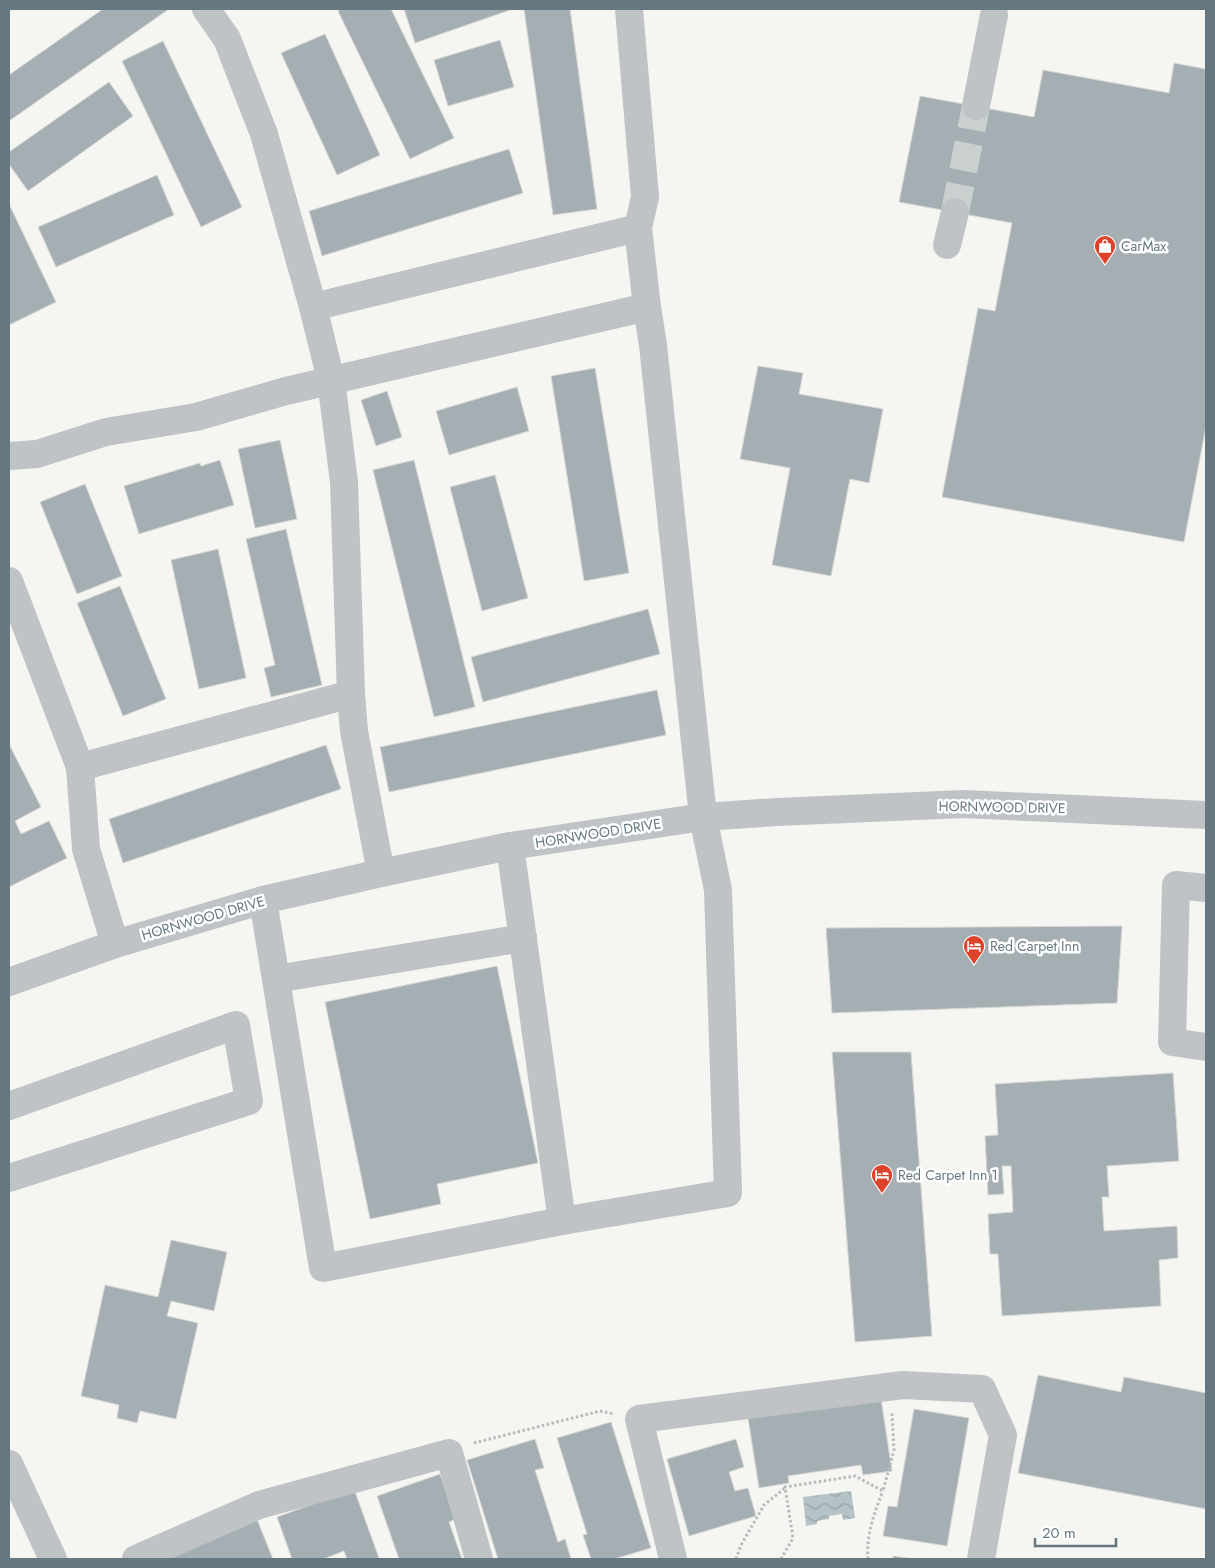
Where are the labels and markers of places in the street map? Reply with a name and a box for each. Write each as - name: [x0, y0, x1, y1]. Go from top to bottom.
- shop icon: CarMax: [1093, 234, 1117, 265]
- place label: CarMax: [1121, 236, 1166, 256]
- hotel icon: Red Carpet Inn: [962, 934, 986, 965]
- place label: Red Carpet Inn: [990, 936, 1079, 956]
- hotel icon: Red Carpet Inn 1: [870, 1163, 894, 1194]
- place label: Red Carpet Inn 1: [898, 1165, 998, 1185]

